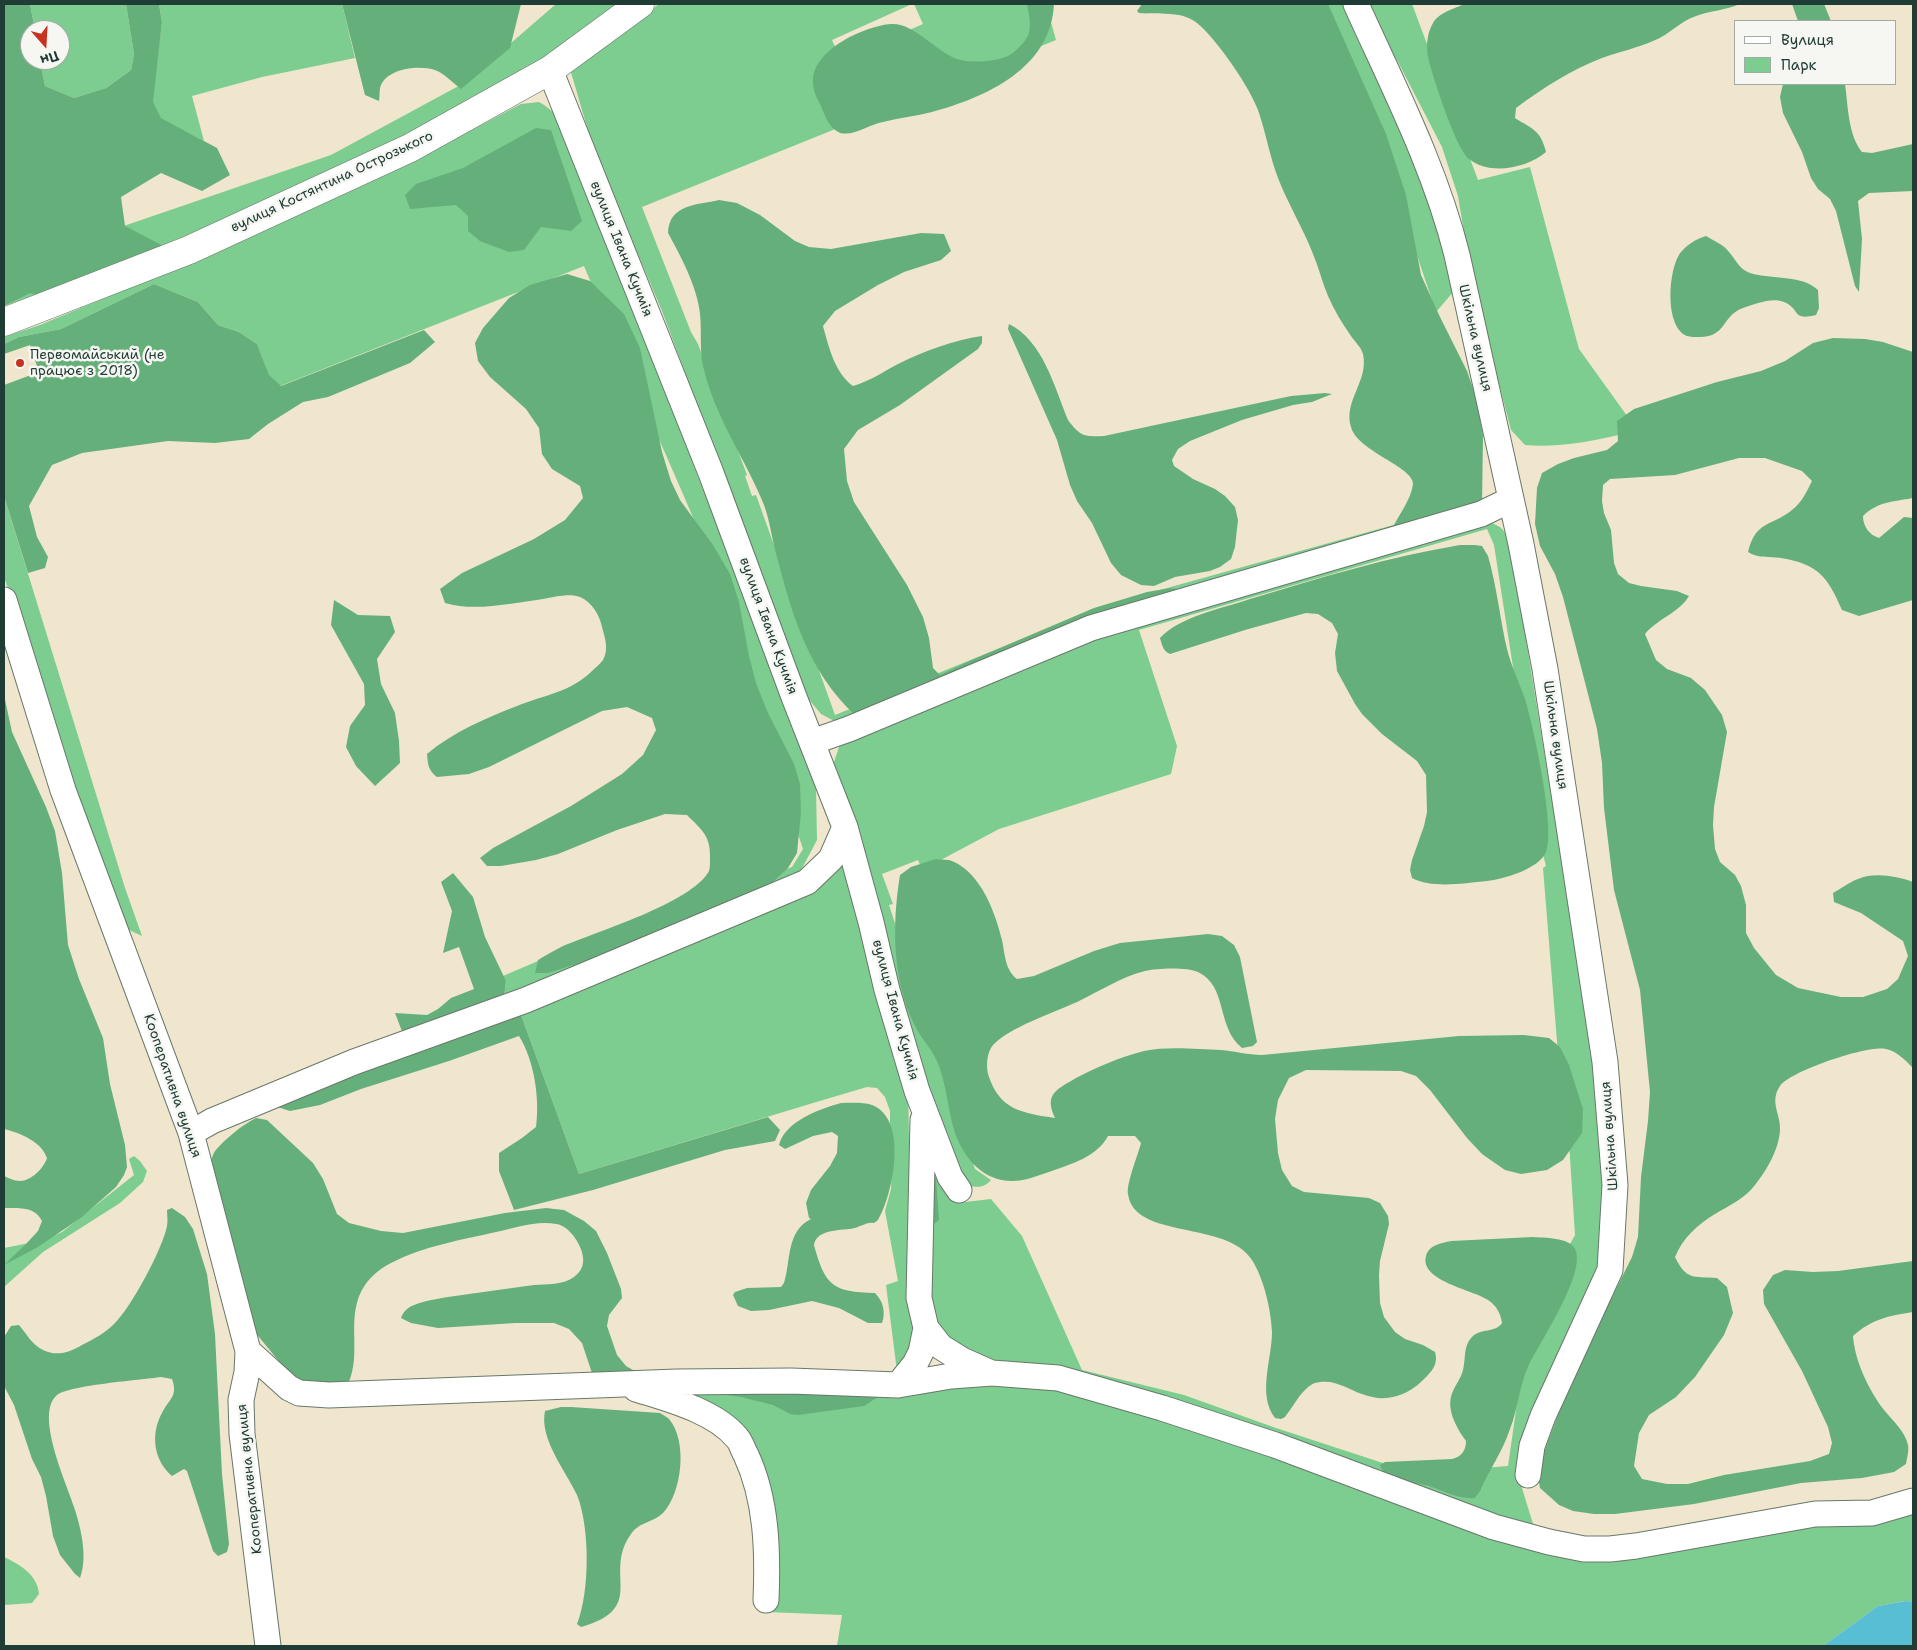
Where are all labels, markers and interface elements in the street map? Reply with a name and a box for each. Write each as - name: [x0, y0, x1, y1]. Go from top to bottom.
- north arrow: [20, 20, 70, 70]
- legend: [1734, 20, 1897, 85]
- text: Вулиця: [1781, 30, 1834, 50]
- text: Пн: [38, 47, 61, 70]
- text: Парк: [1781, 55, 1817, 75]
- street label: вулиця Костянтина Острозького: [228, 128, 436, 236]
- street label: вулиця Івана Кучмія: [586, 179, 656, 319]
- street label: Шкільна вулиця: [1454, 283, 1496, 393]
- place label: Первомайський (не працює з 2018): [30, 347, 165, 380]
- marker: Первомайський (не працює з 2018): [14, 357, 26, 369]
- street label: вулиця Івана Кучмія: [735, 555, 801, 697]
- street label: Шкільна вулиця: [1539, 680, 1571, 790]
- street label: вулиця Івана Кучмія: [868, 938, 922, 1082]
- street label: Кооперативна вулиця: [139, 1012, 205, 1160]
- street label: Шкільна вулиця: [1598, 1081, 1622, 1191]
- street label: Кооперативна вулиця: [234, 1403, 266, 1555]

